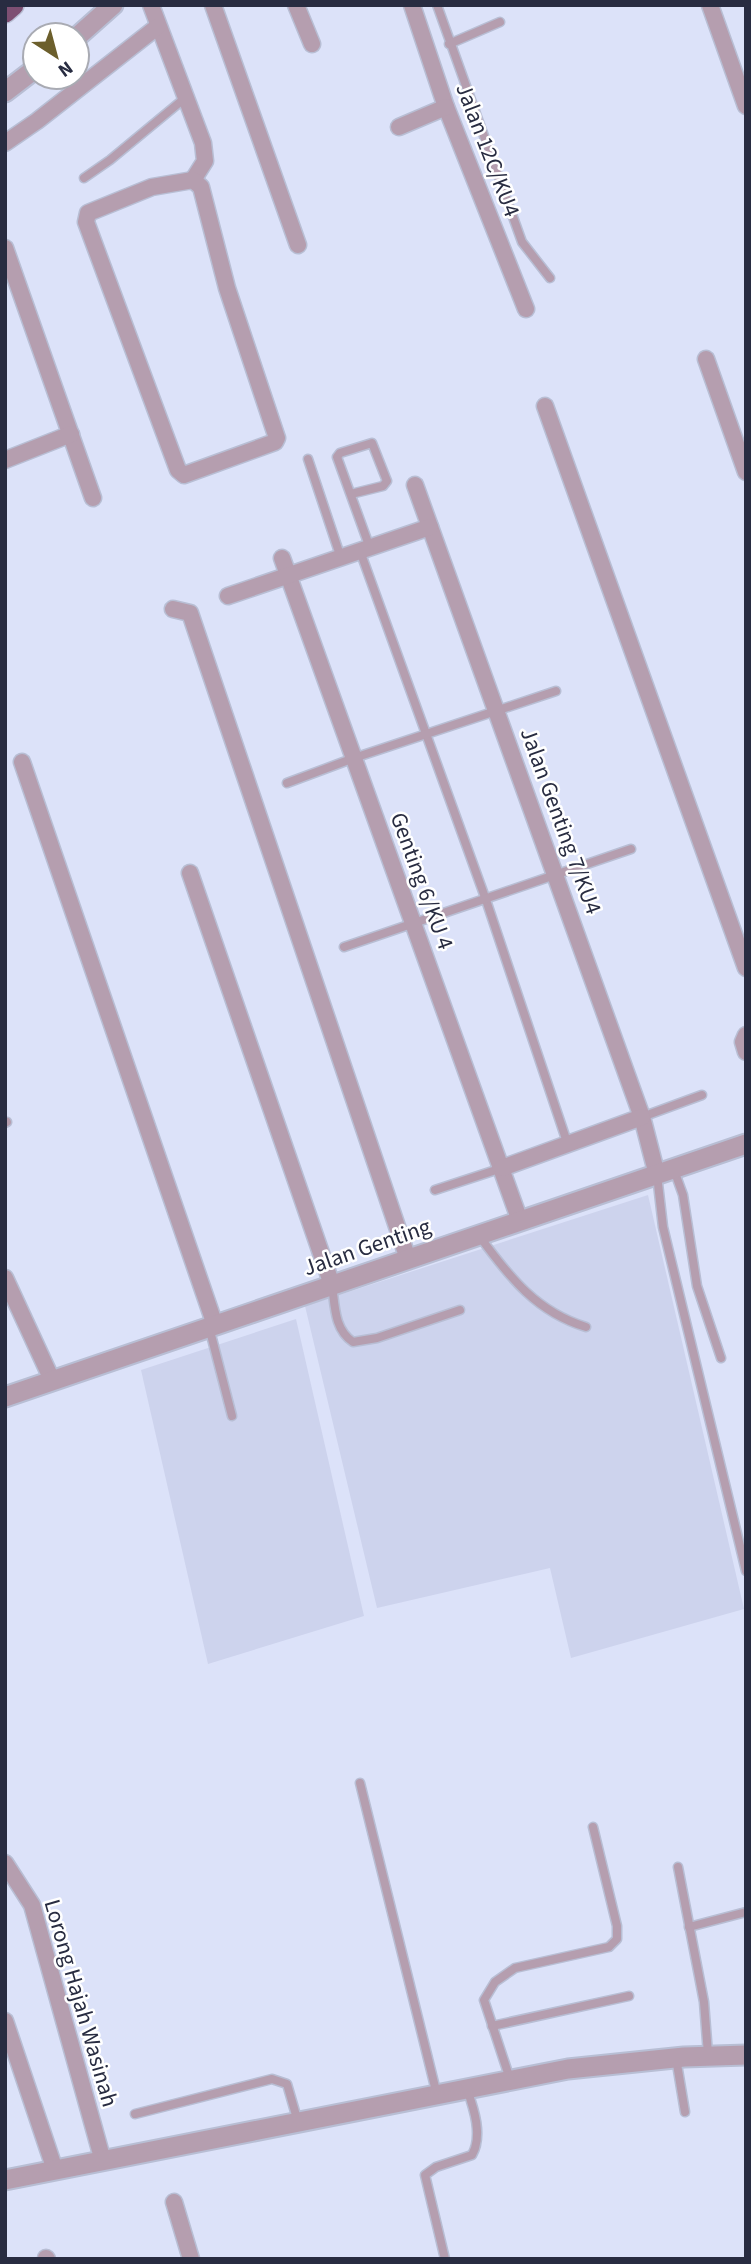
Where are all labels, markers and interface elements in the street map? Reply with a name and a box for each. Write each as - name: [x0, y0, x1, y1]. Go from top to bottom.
- north arrow: [21, 21, 91, 91]
- text: N: [52, 54, 78, 83]
- street label: Jalan 12C/KU4: [447, 78, 529, 222]
- street label: Jalan Genting 7/KU4: [512, 723, 610, 919]
- street label: Genting 6/KU 4: [382, 808, 462, 954]
- street label: Jalan Genting: [299, 1210, 436, 1284]
- street label: Lorong Hajah Wasinah: [36, 1895, 126, 2111]

